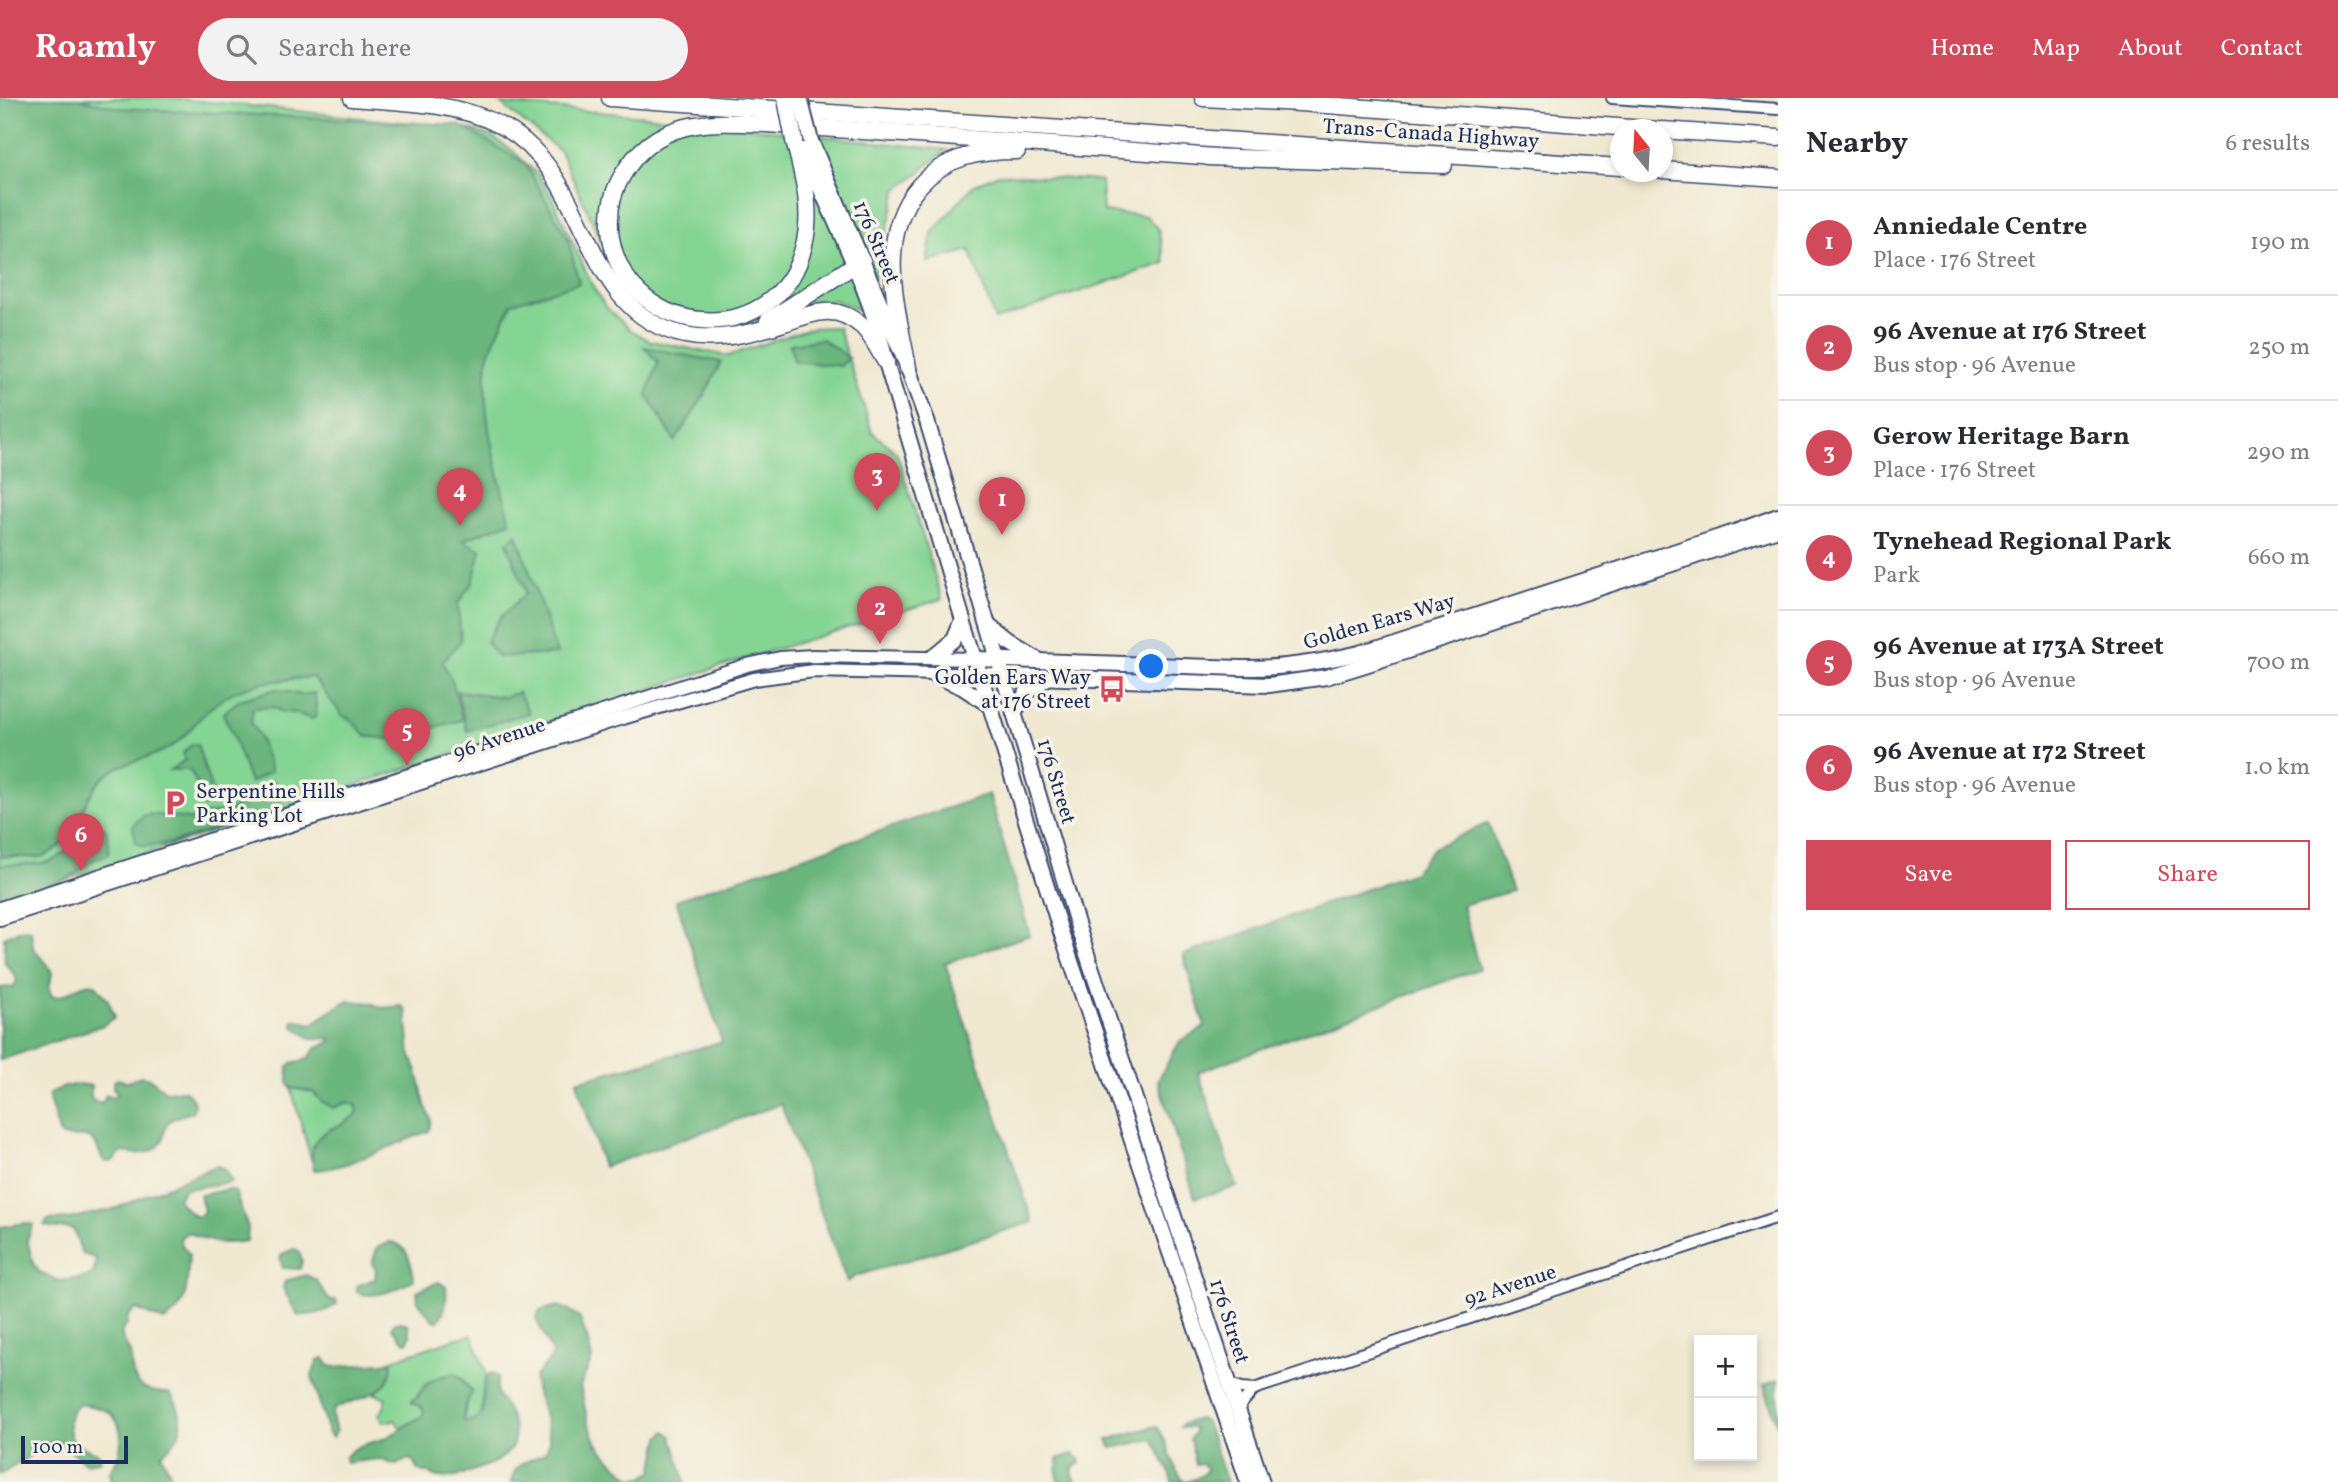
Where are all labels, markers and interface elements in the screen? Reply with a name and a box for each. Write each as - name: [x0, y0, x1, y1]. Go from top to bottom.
- search box: [198, 18, 688, 81]
- text: Roamly: [35, 26, 156, 72]
- icon: search: [222, 30, 260, 68]
- text: Search here: [278, 31, 411, 67]
- text: Home: [1930, 32, 1994, 66]
- text: Map: [2032, 32, 2080, 66]
- text: About: [2118, 32, 2183, 66]
- text: Contact: [2221, 32, 2303, 66]
- street label: Trans-Canada Highway: [1322, 112, 1541, 157]
- north arrow: [1610, 119, 1673, 182]
- text: Nearby: [1806, 123, 1908, 165]
- text: 6 results: [2226, 128, 2310, 160]
- street label: 176 Street: [845, 196, 906, 289]
- text: Anniedale Centre: [1873, 209, 2087, 245]
- text: 1: [1824, 227, 1834, 259]
- text: 190 m: [2250, 227, 2310, 259]
- text: Place · 176 Street: [1873, 245, 2036, 277]
- text: 96 Avenue at 176 Street: [1873, 314, 2146, 350]
- text: 2: [1823, 332, 1835, 364]
- text: 250 m: [2248, 332, 2310, 364]
- text: Bus stop · 96 Avenue: [1873, 350, 2076, 382]
- text: Gerow Heritage Barn: [1873, 419, 2130, 455]
- text: 3: [1823, 437, 1835, 469]
- text: 290 m: [2247, 437, 2310, 469]
- pin: 3: [854, 453, 900, 511]
- text: Place · 176 Street: [1873, 455, 2036, 487]
- pin: 4: [437, 468, 483, 526]
- pin: 1: [979, 477, 1025, 535]
- text: Tynehead Regional Park: [1873, 524, 2171, 560]
- text: 4: [1822, 542, 1836, 574]
- text: 660 m: [2248, 542, 2310, 574]
- text: Park: [1873, 560, 1920, 592]
- pin: 2: [857, 586, 903, 644]
- street label: Golden Ears Way: [1300, 587, 1459, 658]
- text: 96 Avenue at 173A Street: [1873, 629, 2164, 665]
- text: 5: [1823, 647, 1835, 679]
- text: 700 m: [2247, 647, 2310, 679]
- your location: [1134, 649, 1168, 683]
- place label: Golden Ears Way at 176 Street: [935, 664, 1092, 717]
- text: Bus stop · 96 Avenue: [1873, 665, 2076, 697]
- bus stop icon: Golden Ears Way at 176 Street: [1097, 674, 1127, 704]
- pin: 5: [384, 708, 430, 766]
- street label: 96 Avenue: [450, 711, 549, 768]
- text: 96 Avenue at 172 Street: [1873, 734, 2146, 770]
- street label: 176 Street: [1029, 735, 1082, 828]
- text: 6: [1823, 752, 1835, 784]
- text: 1.0 km: [2244, 752, 2310, 784]
- text: Bus stop · 96 Avenue: [1873, 770, 2076, 802]
- place label: Serpentine Hills Parking Lot: [196, 778, 345, 831]
- parking icon: Serpentine Hills Parking Lot: [160, 788, 190, 818]
- pin: 6: [58, 813, 104, 871]
- button: Save: [1806, 840, 2051, 910]
- button: Share: [2065, 840, 2310, 910]
- street label: 92 Avenue: [1461, 1258, 1560, 1315]
- street label: 176 Street: [1201, 1275, 1256, 1368]
- map controls: [1694, 1335, 1757, 1461]
- button: +: [1694, 1335, 1757, 1398]
- button: −: [1694, 1398, 1757, 1461]
- scale bar: [21, 1433, 128, 1465]
- text: 100 m: [32, 1435, 83, 1461]

